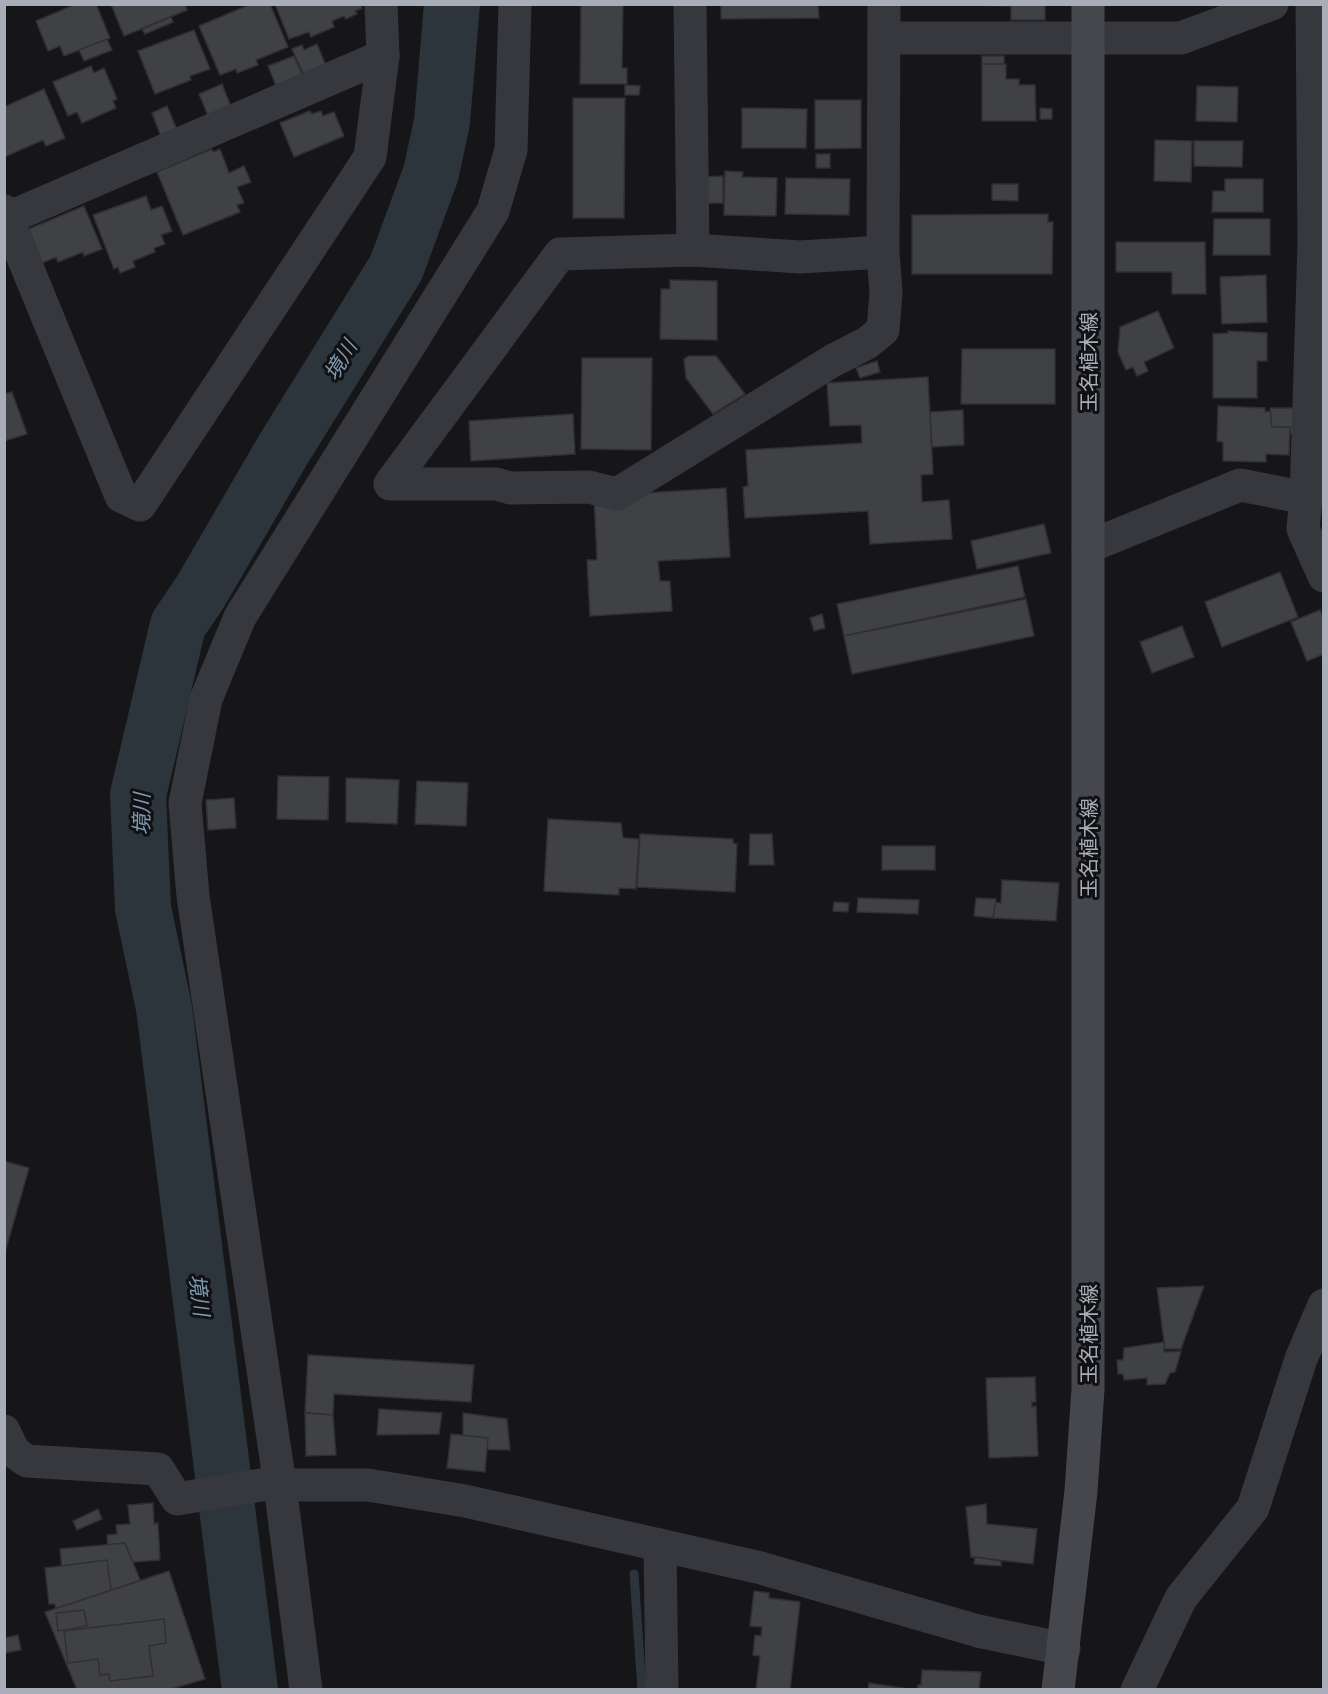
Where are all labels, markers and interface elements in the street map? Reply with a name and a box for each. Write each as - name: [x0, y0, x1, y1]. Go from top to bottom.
- street label: 玉名植木線: [1075, 312, 1102, 412]
- water label: 境川: [317, 333, 364, 385]
- water label: 境川: [127, 791, 155, 835]
- street label: 玉名植木線: [1075, 798, 1102, 898]
- water label: 境川: [184, 1272, 217, 1320]
- street label: 玉名植木線: [1075, 1284, 1102, 1384]

